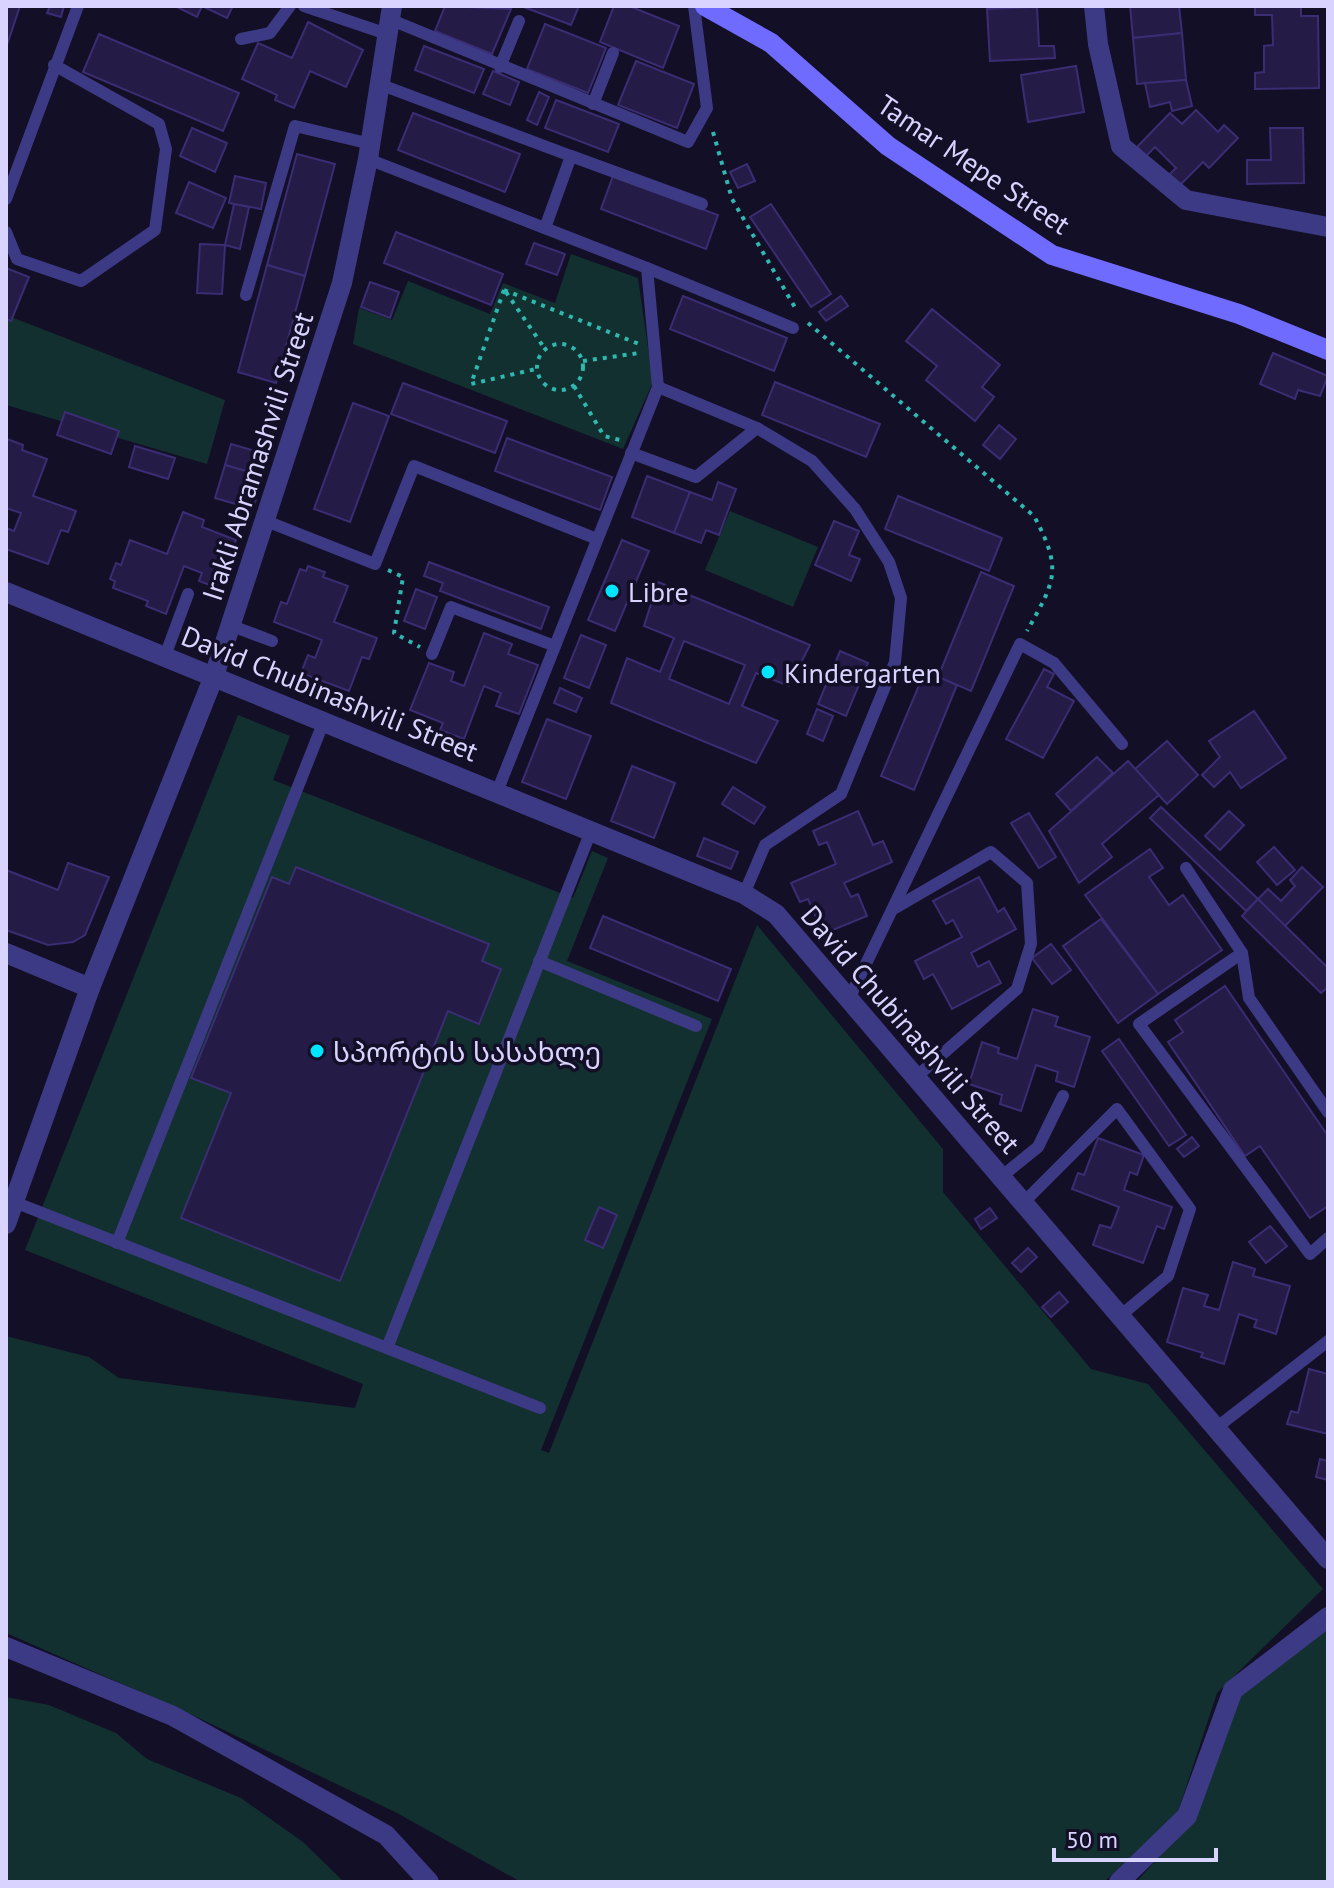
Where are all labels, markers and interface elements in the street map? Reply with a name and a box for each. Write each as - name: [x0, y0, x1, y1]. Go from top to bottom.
- street label: Tamar Mepe Street: [870, 86, 1078, 242]
- street label: Irakli Abramashvili Street: [193, 306, 321, 605]
- place label: Libre: [628, 573, 689, 610]
- marker: Libre: [603, 582, 621, 600]
- street label: David Chubinashvili Street: [176, 617, 484, 770]
- place label: Kindergarten: [784, 654, 941, 691]
- marker: Kindergarten: [759, 663, 777, 681]
- street label: David Chubinashvili Street: [793, 897, 1029, 1161]
- place label: სპორტის სასახლე: [333, 1033, 601, 1070]
- marker: სპორტის სასახლე: [308, 1042, 326, 1060]
- scale bar: [1054, 1812, 1216, 1862]
- text: 50 m: [1066, 1824, 1118, 1855]

